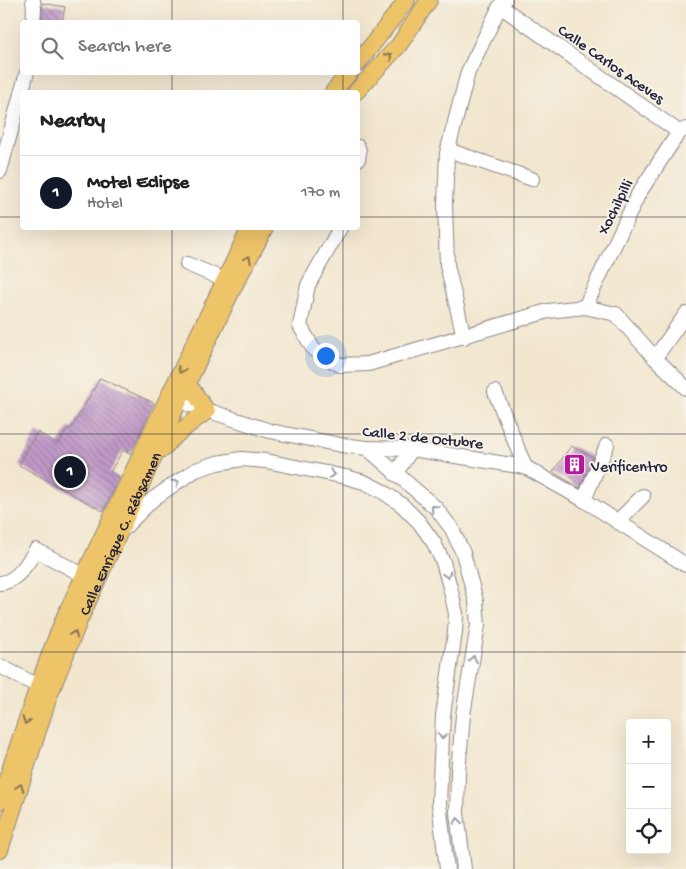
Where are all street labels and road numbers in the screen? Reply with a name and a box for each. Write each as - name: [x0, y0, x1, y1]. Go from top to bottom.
- street label: Calle Carlos Aceves: [553, 22, 668, 110]
- street label: Xochilpilli: [595, 177, 639, 239]
- street label: Calle 2 de Octubre: [361, 424, 485, 455]
- street label: Calle Enrique C. Rébsamen: [77, 450, 168, 619]

